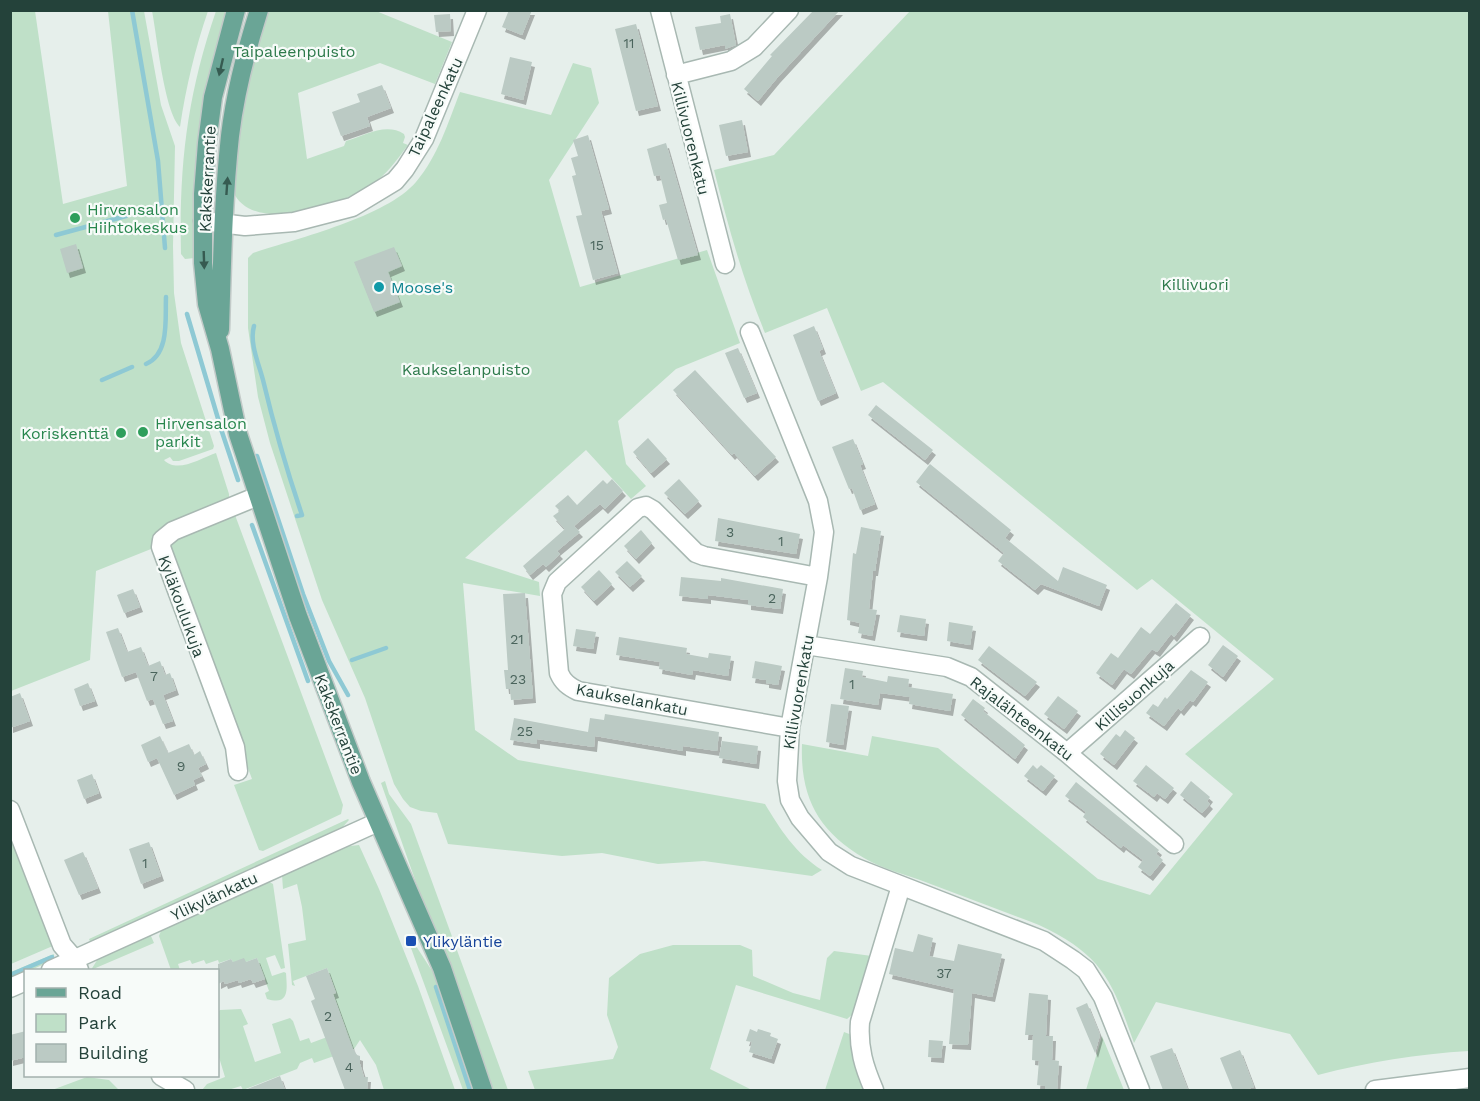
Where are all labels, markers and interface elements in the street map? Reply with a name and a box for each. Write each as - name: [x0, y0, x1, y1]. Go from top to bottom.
- house number: 11: [624, 35, 634, 51]
- park label: Taipaleenpuisto: [233, 42, 355, 61]
- street label: Taipaleenkatu: [404, 54, 467, 160]
- one-way arrow: [215, 58, 225, 76]
- street label: Killivuorenkatu: [667, 79, 714, 197]
- street label: Kakskerrantie: [195, 125, 220, 233]
- one-way arrow: [222, 177, 231, 196]
- place label: Hirvensalon Hiihtokeskus: [87, 200, 187, 237]
- marker: Hirvensalon Hiihtokeskus: [68, 211, 82, 225]
- house number: 15: [590, 237, 604, 253]
- one-way arrow: [199, 251, 208, 270]
- park label: Killivuori: [1161, 275, 1229, 294]
- place label: Moose's: [391, 278, 453, 297]
- marker: Moose's: [372, 280, 386, 294]
- park label: Kaukselanpuisto: [402, 360, 530, 379]
- place label: Hirvensalon parkit: [155, 414, 247, 451]
- place label: Koriskenttä: [21, 424, 109, 443]
- marker: Hirvensalon parkit: [136, 425, 150, 439]
- marker: Koriskenttä: [114, 426, 128, 440]
- house number: 3: [726, 524, 734, 540]
- house number: 1: [778, 533, 784, 549]
- street label: Kyläkoulukuja: [154, 553, 209, 660]
- house number: 2: [768, 590, 776, 606]
- house number: 21: [510, 631, 524, 647]
- street label: Killivuorenkatu: [779, 633, 818, 751]
- street label: Killisuonkuja: [1091, 656, 1178, 735]
- house number: 7: [150, 668, 158, 684]
- street label: Kakskerrantie: [311, 671, 366, 777]
- house number: 23: [510, 671, 526, 687]
- street label: Rajalähteenkatu: [966, 672, 1077, 765]
- house number: 1: [849, 676, 855, 692]
- street label: Kaukselankatu: [574, 679, 690, 720]
- house number: 25: [517, 723, 533, 739]
- house number: 9: [177, 758, 185, 774]
- house number: 1: [142, 855, 148, 871]
- street label: Ylikylänkatu: [168, 868, 261, 925]
- place label: Ylikyläntie: [423, 932, 503, 951]
- marker: Ylikyläntie: [404, 934, 418, 948]
- house number: 37: [936, 965, 952, 981]
- legend: [24, 969, 219, 1077]
- text: Road: [78, 982, 122, 1003]
- house number: 2: [324, 1008, 332, 1024]
- text: Park: [78, 1012, 117, 1033]
- text: Building: [78, 1042, 148, 1063]
- house number: 4: [345, 1059, 353, 1075]

